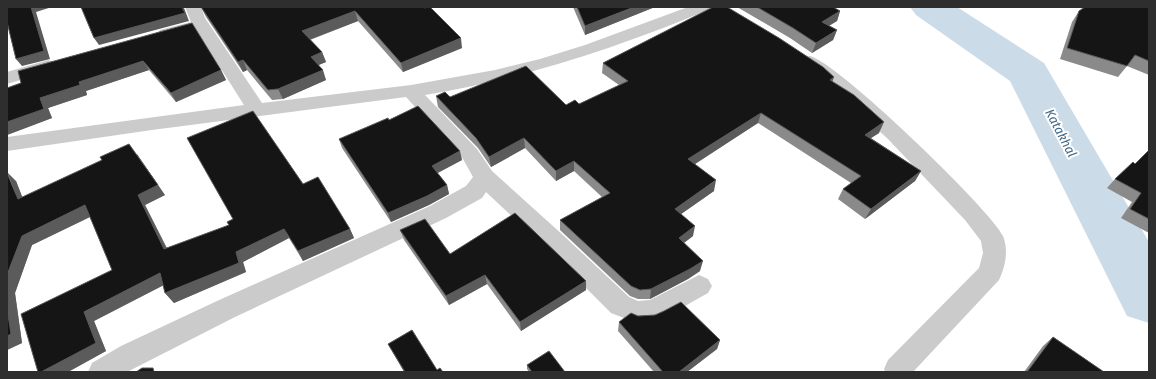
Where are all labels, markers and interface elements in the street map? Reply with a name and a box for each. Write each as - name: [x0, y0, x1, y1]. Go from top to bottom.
- water label: Katakhal: [1042, 106, 1080, 160]

